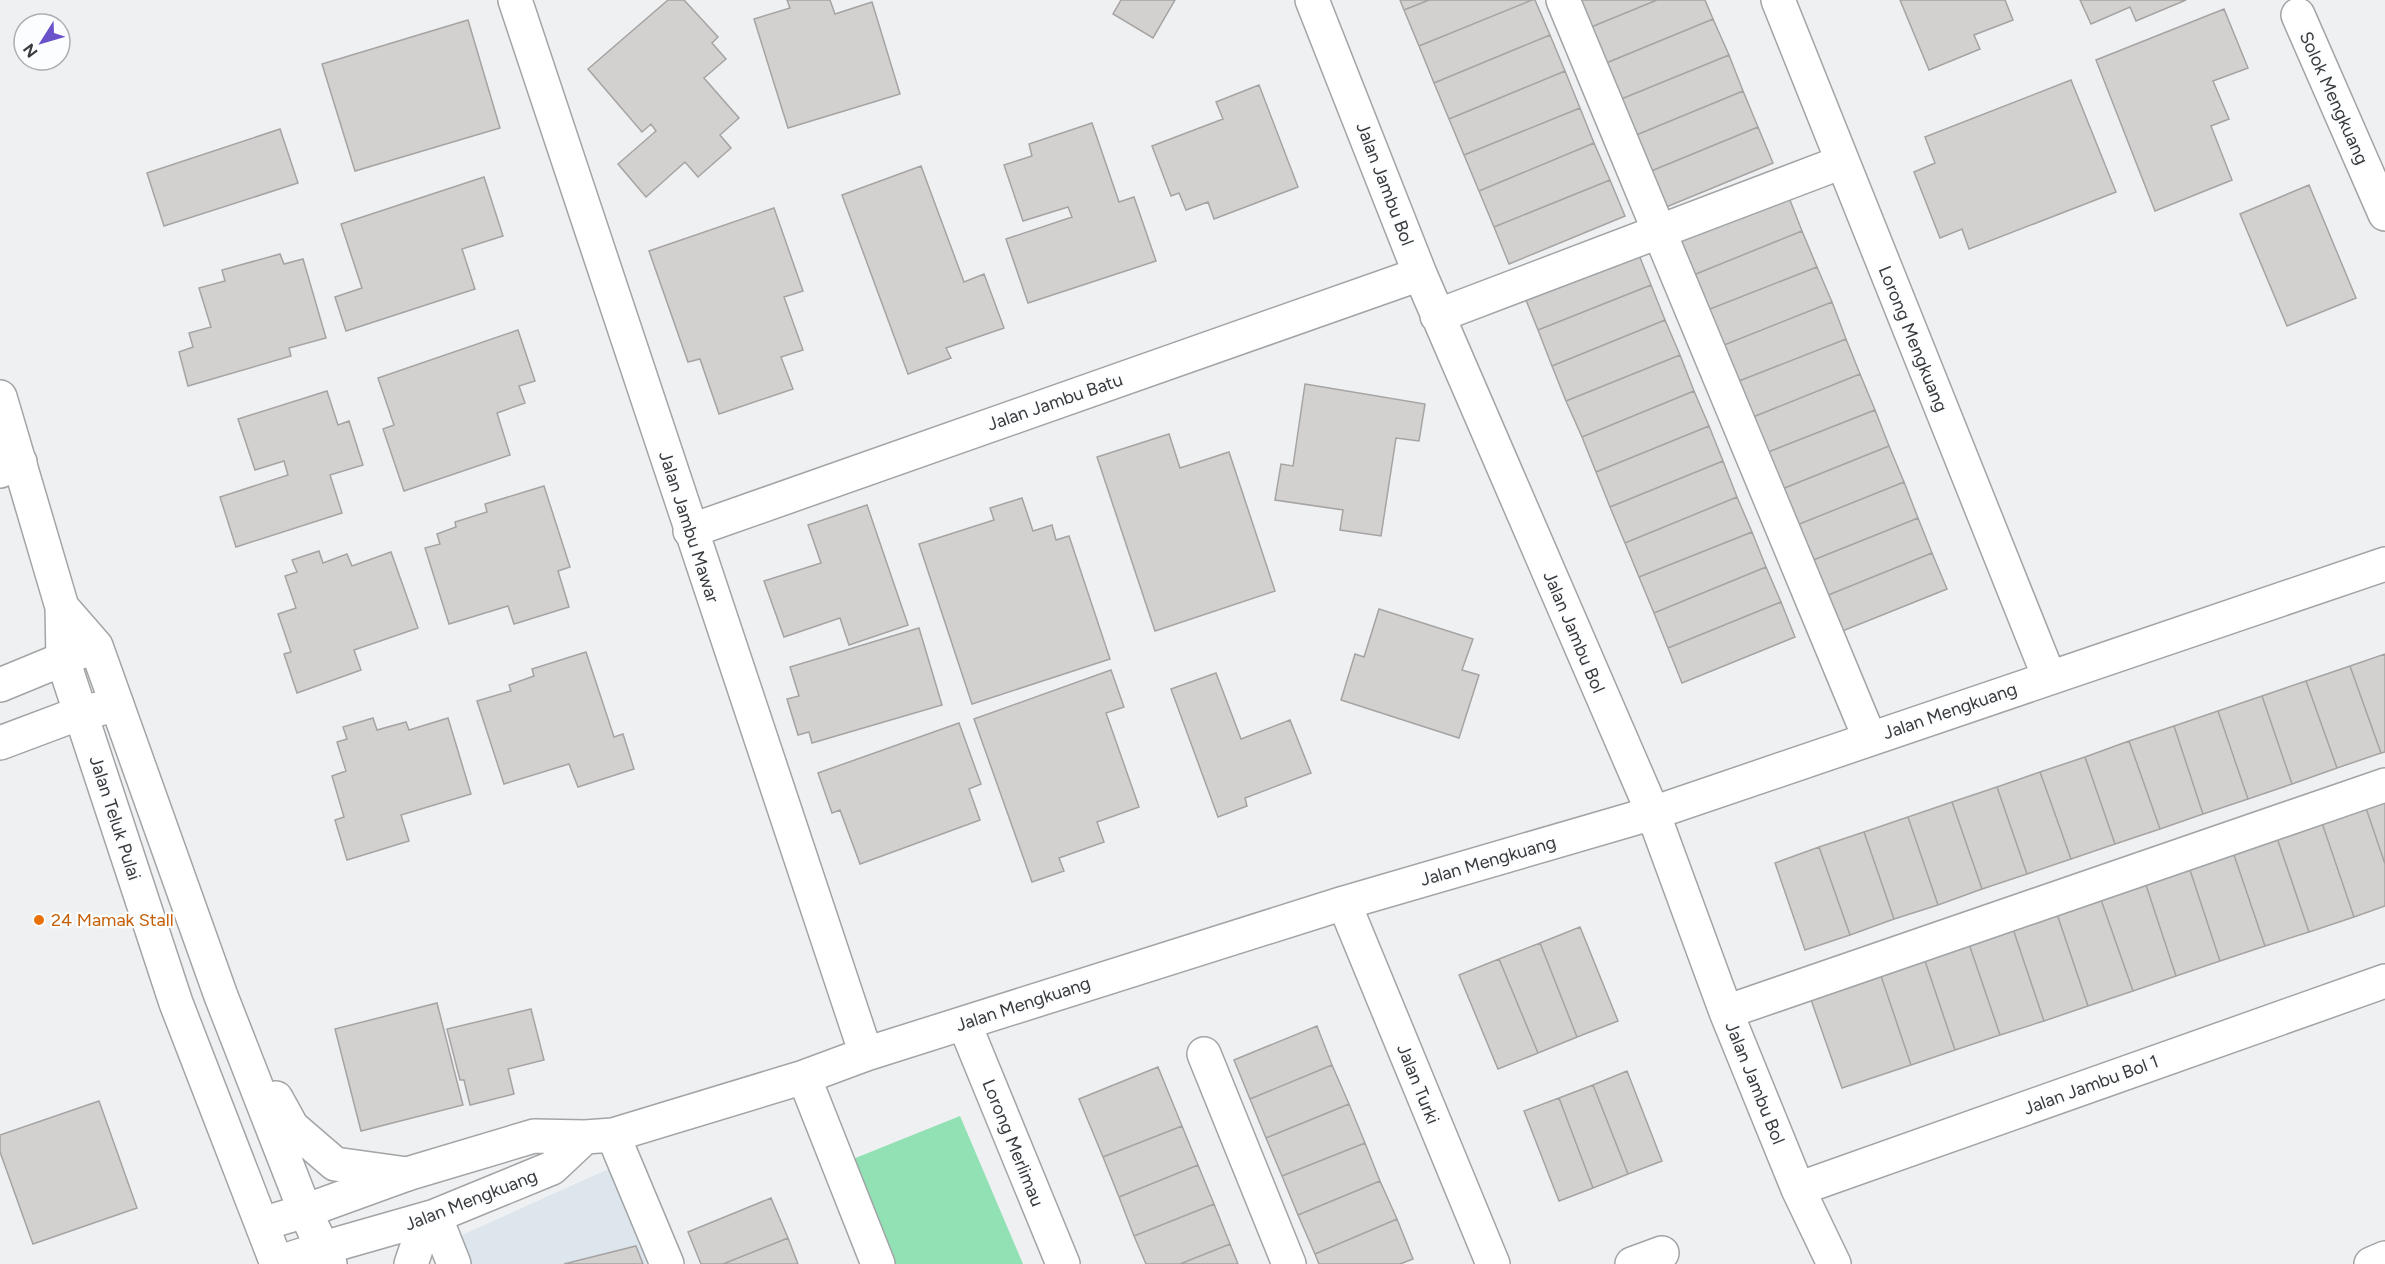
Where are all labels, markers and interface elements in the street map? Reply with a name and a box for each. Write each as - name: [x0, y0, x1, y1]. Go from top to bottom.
- north arrow: [12, 12, 72, 72]
- street label: Solok Mengkuang: [2295, 28, 2373, 168]
- text: N: [19, 40, 42, 61]
- street label: Jalan Jambu Bol: [1351, 119, 1419, 249]
- street label: Lorong Mengkuang: [1874, 263, 1952, 415]
- street label: Jalan Jambu Batu: [984, 368, 1126, 436]
- street label: Jalan Jambu Mawar: [654, 448, 724, 606]
- street label: Jalan Jambu Bol: [1538, 568, 1610, 696]
- street label: Jalan Mengkuang: [1880, 678, 2020, 744]
- street label: Jalan Teluk Pulai: [85, 753, 145, 883]
- street label: Jalan Mengkuang: [1418, 831, 1558, 891]
- place label: 24 Mamak Stall: [51, 909, 174, 931]
- marker: 24 Mamak Stall: [32, 913, 46, 927]
- street label: Jalan Mengkuang: [953, 972, 1093, 1036]
- street label: Jalan Jambu Bol: [1720, 1018, 1790, 1148]
- street label: Jalan Turki: [1392, 1041, 1444, 1127]
- street label: Jalan Jambu Bol 1: [2020, 1050, 2162, 1120]
- street label: Lorong Merlimau: [977, 1076, 1049, 1210]
- street label: Jalan Mengkuang: [402, 1165, 540, 1235]

